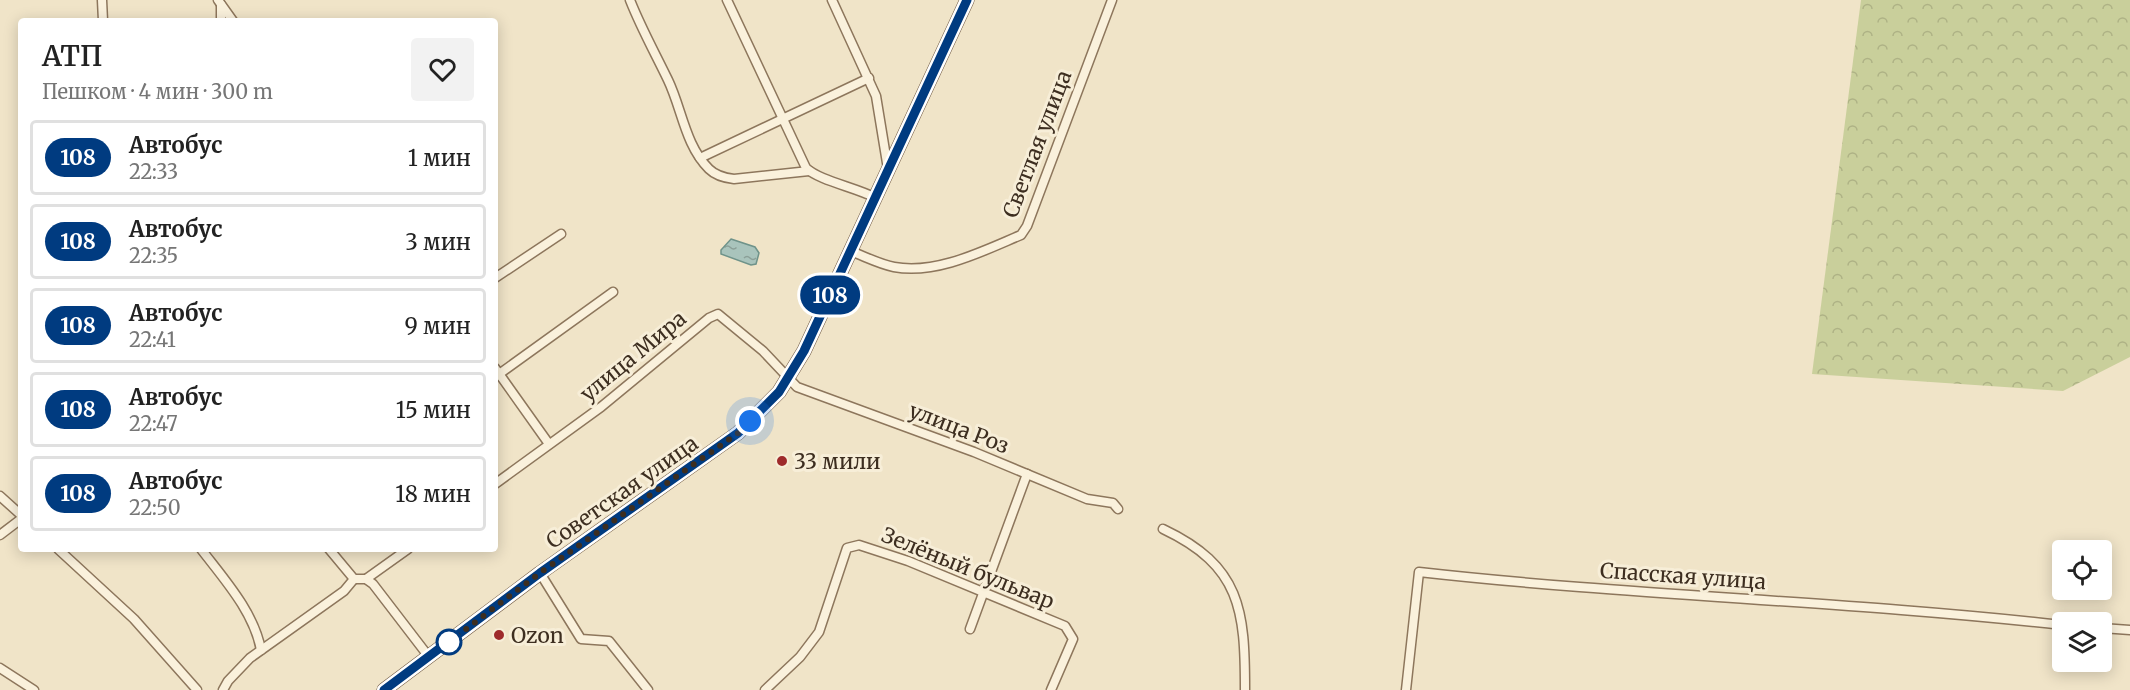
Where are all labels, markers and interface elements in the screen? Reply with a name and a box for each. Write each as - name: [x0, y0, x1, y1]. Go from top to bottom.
- text: АТП: [42, 38, 103, 74]
- button: heart: [411, 38, 474, 101]
- street label: Светлая улица: [997, 67, 1077, 221]
- text: Пешком · 4 мин · 300 m: [42, 79, 273, 104]
- text: Автобус: [129, 131, 222, 159]
- text: 108: [60, 144, 96, 171]
- text: 1 мин: [408, 144, 471, 172]
- text: 22:33: [129, 159, 178, 184]
- text: Автобус: [129, 215, 222, 243]
- text: 108: [60, 228, 96, 255]
- text: 3 мин: [405, 228, 471, 256]
- text: 22:35: [129, 243, 178, 268]
- line badge: 108: [796, 276, 864, 314]
- text: 108: [812, 282, 848, 309]
- text: Автобус: [129, 299, 222, 327]
- street label: улица Мира: [574, 305, 692, 407]
- text: 108: [60, 312, 96, 339]
- text: 9 мин: [404, 312, 471, 340]
- text: 22:41: [129, 327, 176, 352]
- text: Автобус: [129, 383, 222, 411]
- text: 108: [60, 396, 96, 423]
- text: 15 мин: [396, 396, 471, 424]
- street label: улица Роз: [905, 397, 1013, 459]
- your location: [735, 406, 765, 436]
- text: 22:47: [129, 411, 178, 436]
- street label: Советская улица: [541, 430, 703, 554]
- place label: 33 мили: [794, 448, 881, 475]
- marker: 33 мили: [775, 454, 789, 468]
- text: Автобус: [129, 467, 222, 495]
- text: 108: [60, 480, 96, 507]
- text: 18 мин: [395, 480, 471, 508]
- text: 22:50: [129, 495, 181, 520]
- street label: Зелёный бульвар: [878, 521, 1058, 615]
- map controls: [2052, 540, 2112, 672]
- button: locate: [2052, 540, 2112, 600]
- street label: Спасская улица: [1599, 557, 1767, 595]
- button: layers: [2052, 612, 2112, 672]
- place label: Ozon: [511, 622, 564, 649]
- marker: Ozon: [492, 628, 506, 642]
- unlabelled marker: [436, 629, 462, 655]

